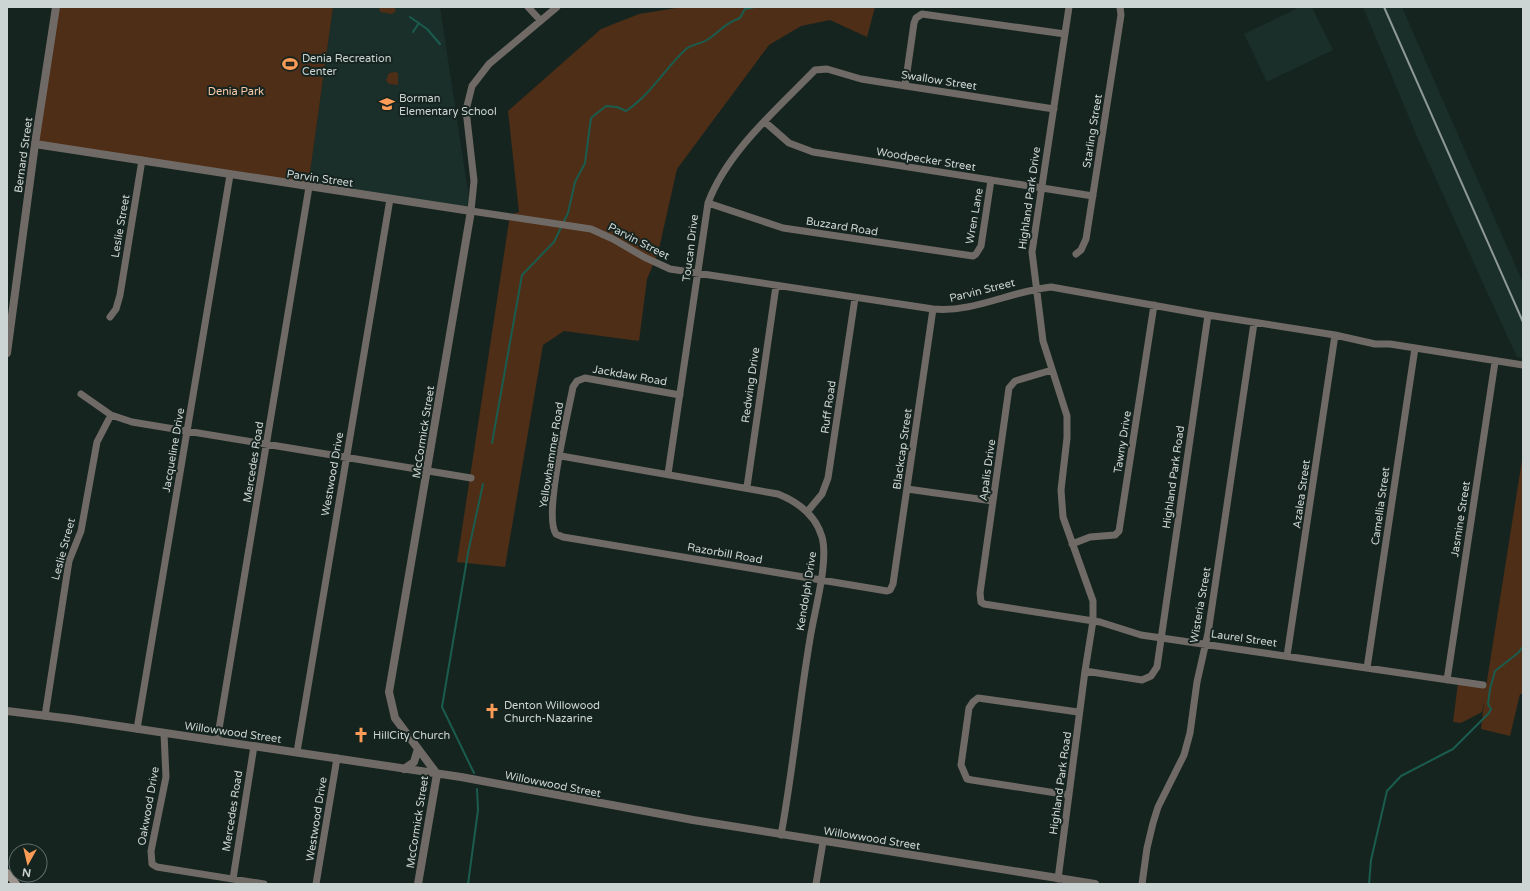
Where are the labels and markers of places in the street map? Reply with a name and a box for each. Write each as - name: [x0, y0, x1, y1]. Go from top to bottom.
- place label: Denia Recreation Center: [302, 52, 391, 78]
- sports icon: Denia Recreation Center: [281, 55, 299, 73]
- place label: Borman Elementary School: [399, 92, 497, 118]
- school or university icon: Borman Elementary School: [378, 95, 396, 113]
- place label: Denton Willowood Church-Nazarine: [504, 699, 600, 725]
- church icon: Denton Willowood Church-Nazarine: [483, 702, 501, 720]
- church icon: HillCity Church: [352, 726, 370, 744]
- place label: HillCity Church: [373, 729, 450, 742]

